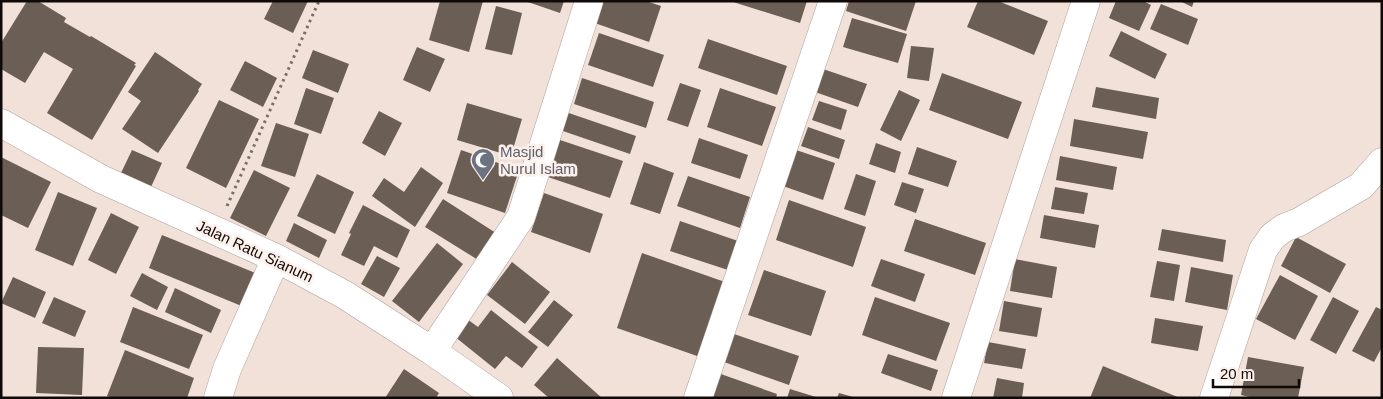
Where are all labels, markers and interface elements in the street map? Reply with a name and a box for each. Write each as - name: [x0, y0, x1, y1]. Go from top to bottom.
- place label: Masjid Nurul Islam: [500, 143, 576, 177]
- mosque icon: Masjid Nurul Islam: [470, 147, 496, 181]
- street label: Jalan Ratu Sianum: [194, 217, 316, 285]
- scale bar: [1213, 356, 1299, 388]
- text: 20 m: [1220, 365, 1253, 382]

